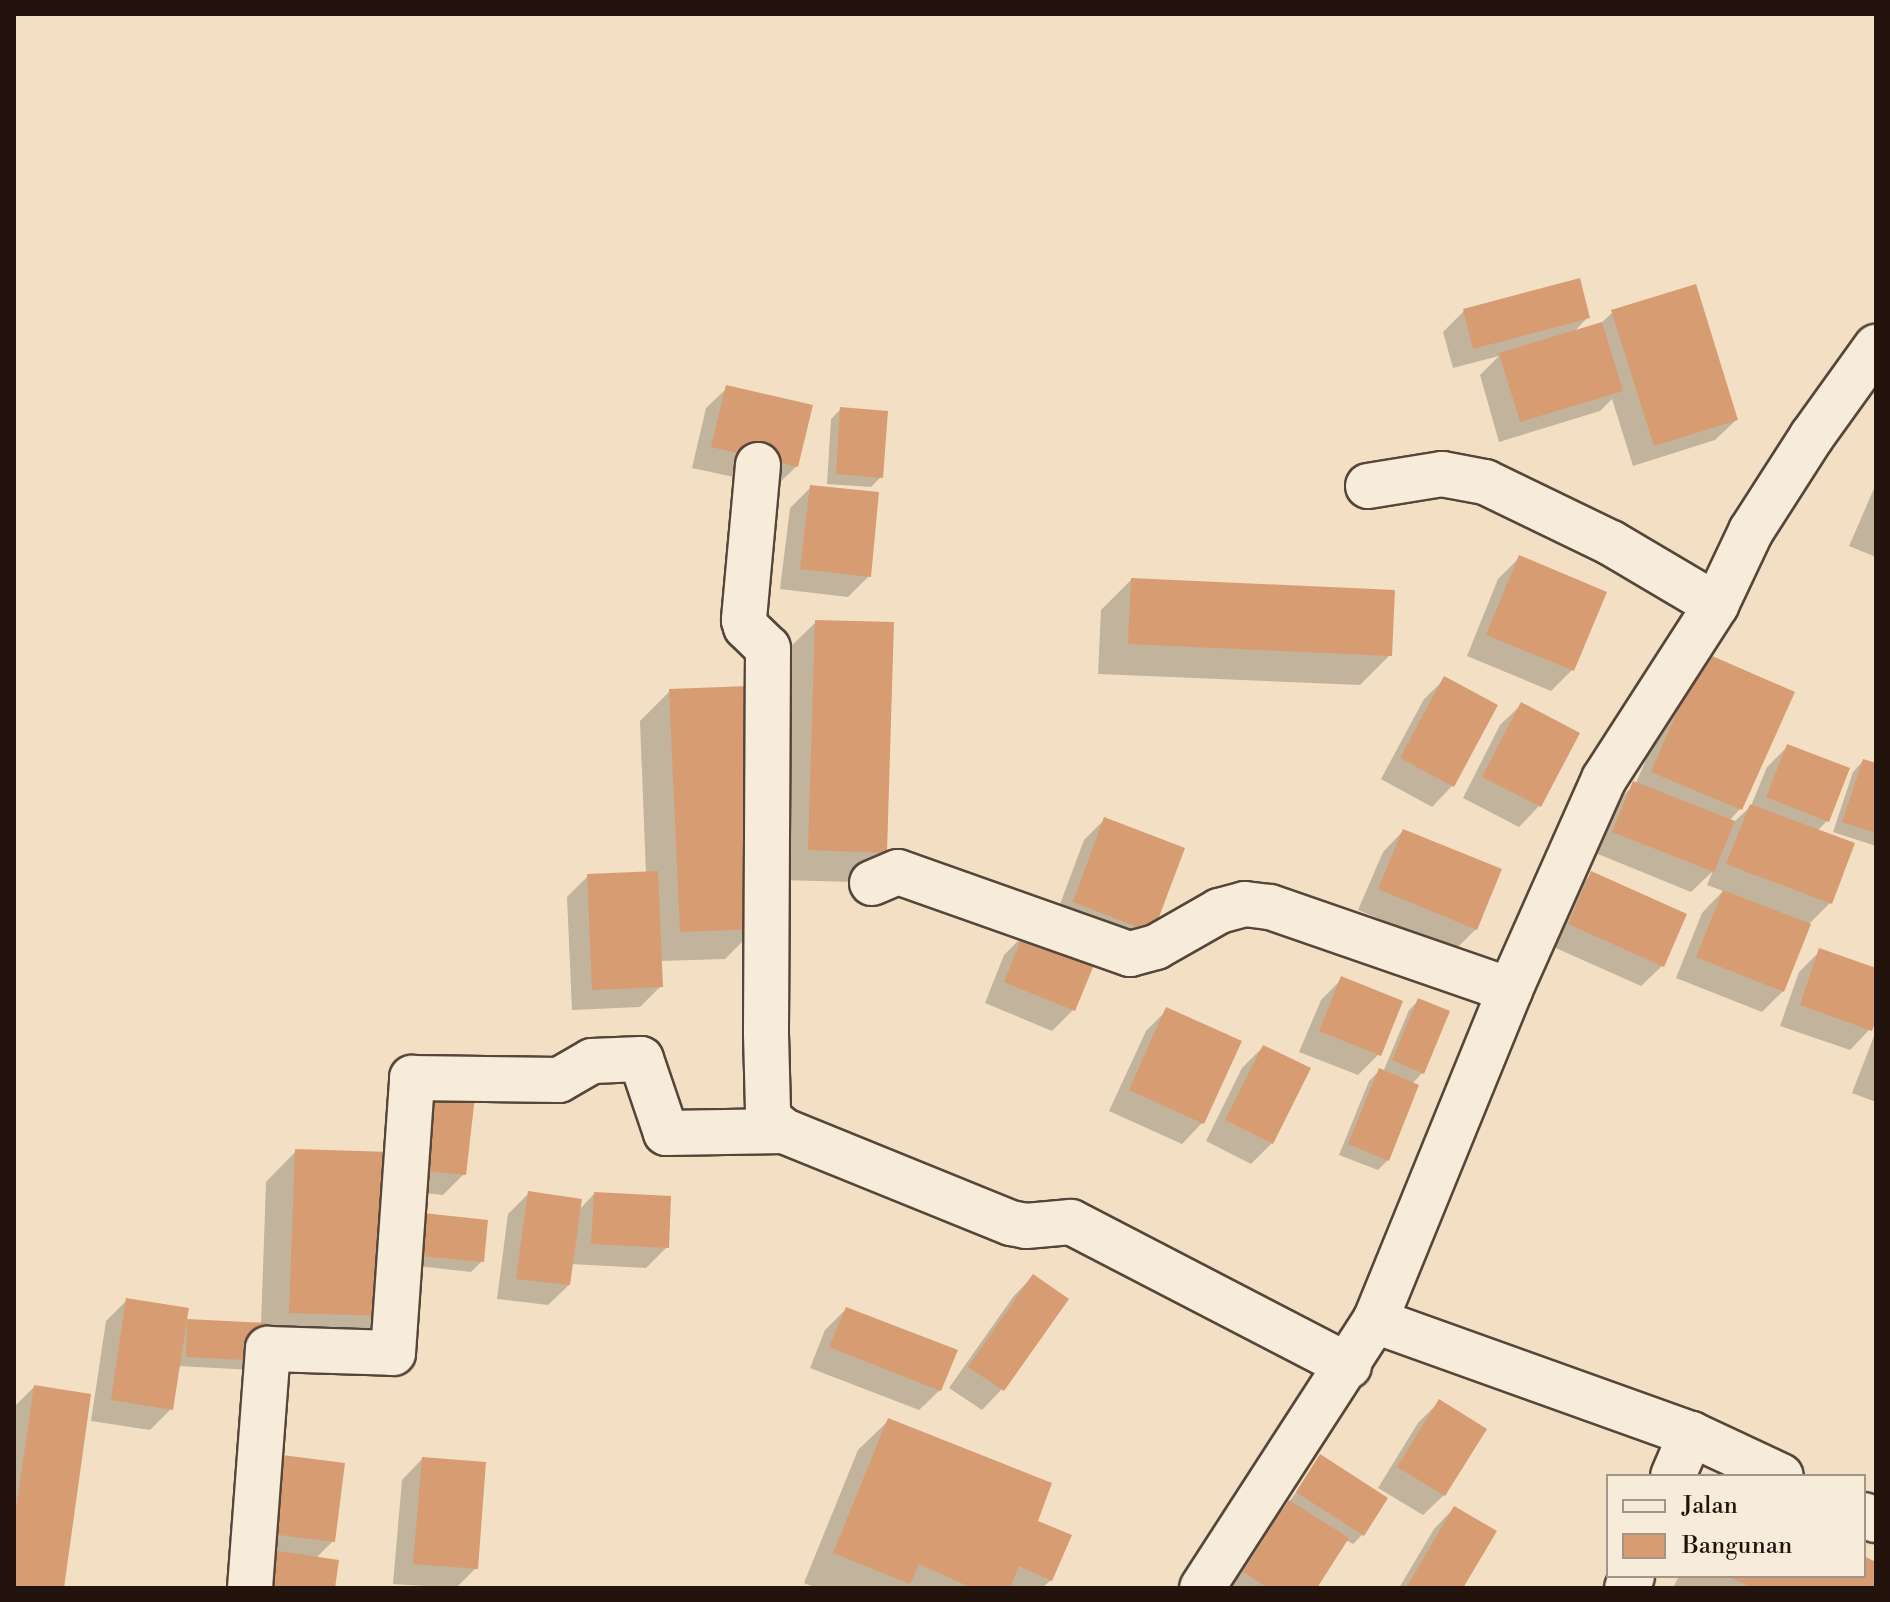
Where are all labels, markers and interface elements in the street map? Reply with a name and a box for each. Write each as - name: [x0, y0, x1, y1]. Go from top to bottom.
- legend: [1606, 1474, 1866, 1578]
- text: Jalan: [1682, 1491, 1738, 1521]
- text: Bangunan: [1682, 1531, 1792, 1561]

